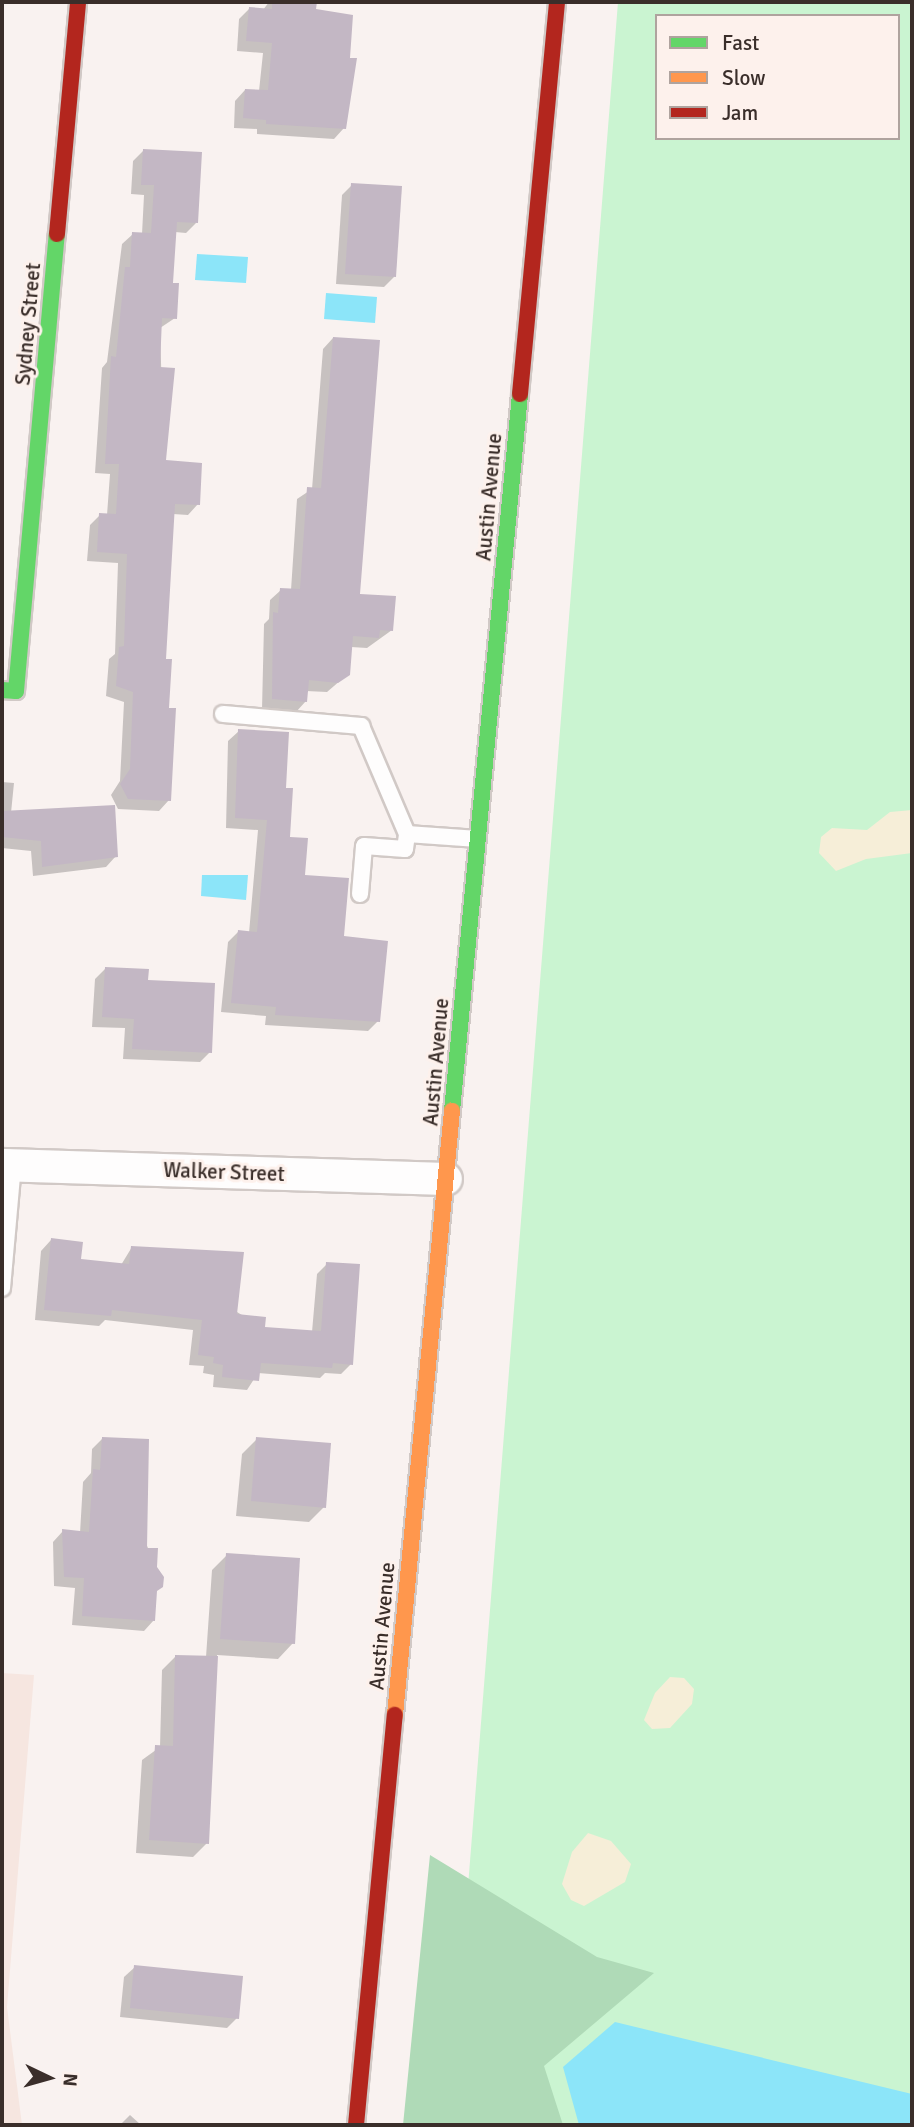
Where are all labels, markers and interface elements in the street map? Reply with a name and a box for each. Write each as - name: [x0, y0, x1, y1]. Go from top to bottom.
- legend: [655, 14, 900, 140]
- text: Fast: [722, 30, 759, 56]
- text: Slow: [722, 65, 766, 91]
- text: Jam: [722, 100, 758, 126]
- street label: Sydney Street: [10, 262, 46, 386]
- street label: Austin Avenue: [471, 432, 507, 562]
- street label: Austin Avenue: [418, 997, 454, 1127]
- street label: Walker Street: [163, 1157, 285, 1187]
- street label: Austin Avenue: [364, 1561, 400, 1691]
- north arrow: [14, 2043, 84, 2113]
- text: N: [57, 2072, 82, 2087]

